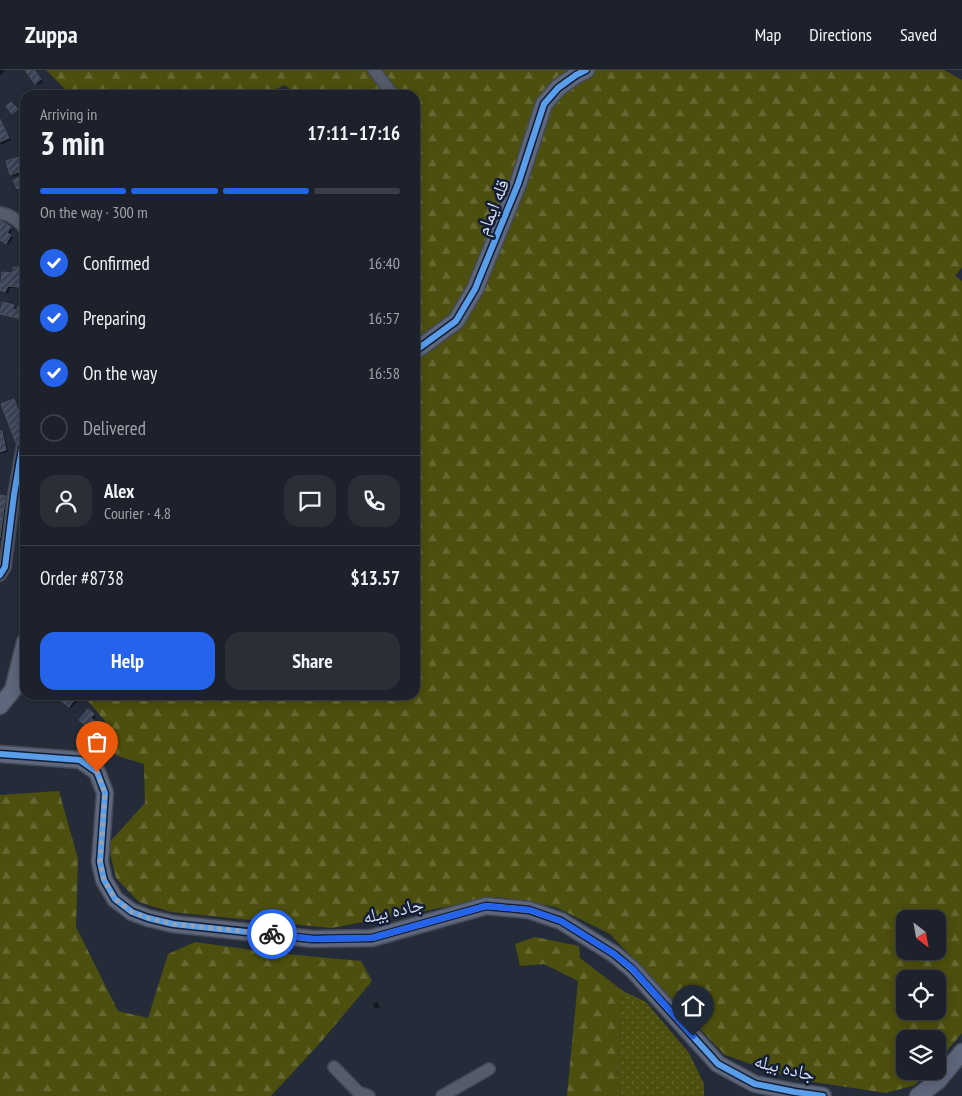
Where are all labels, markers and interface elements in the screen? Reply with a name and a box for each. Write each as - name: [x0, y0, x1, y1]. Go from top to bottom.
- text: Zuppa: [25, 19, 78, 50]
- text: Map: [755, 23, 781, 46]
- text: Directions: [809, 23, 872, 46]
- text: Saved: [900, 23, 937, 46]
- text: Arriving in: [40, 104, 97, 124]
- text: 17:11–17:16: [307, 121, 400, 145]
- text: 3 min: [40, 122, 105, 164]
- street label: قله ایمام: [470, 175, 516, 239]
- text: On the way · 300 m: [40, 202, 148, 222]
- icon: check: [40, 249, 68, 277]
- text: Confirmed: [83, 251, 150, 275]
- text: 16:40: [368, 253, 400, 273]
- icon: check: [40, 304, 68, 332]
- text: Preparing: [83, 306, 146, 330]
- text: 16:57: [368, 308, 400, 328]
- icon: check: [40, 359, 68, 387]
- text: On the way: [83, 361, 157, 385]
- text: 16:58: [368, 363, 400, 383]
- text: Delivered: [83, 416, 146, 440]
- button: person: [40, 475, 92, 527]
- button: chat: [284, 475, 336, 527]
- button: phone: [348, 475, 400, 527]
- text: Alex: [104, 479, 134, 503]
- text: Courier · 4.8: [104, 503, 171, 523]
- text: Order #8738: [40, 566, 124, 590]
- text: $13.57: [351, 566, 400, 590]
- button: Help: [40, 632, 215, 690]
- button: Share: [225, 632, 400, 690]
- pin: [76, 721, 118, 772]
- icon: bag: [83, 728, 111, 756]
- street label: جاده بیله: [360, 891, 426, 929]
- courier: [247, 909, 297, 959]
- north arrow: [896, 910, 946, 960]
- map controls: [896, 910, 946, 1080]
- icon: bike: [258, 920, 286, 948]
- button: locate: [896, 970, 946, 1020]
- pin: [672, 985, 714, 1036]
- icon: home: [679, 992, 707, 1020]
- button: layers: [896, 1030, 946, 1080]
- street label: جاده بیله: [752, 1048, 818, 1086]

